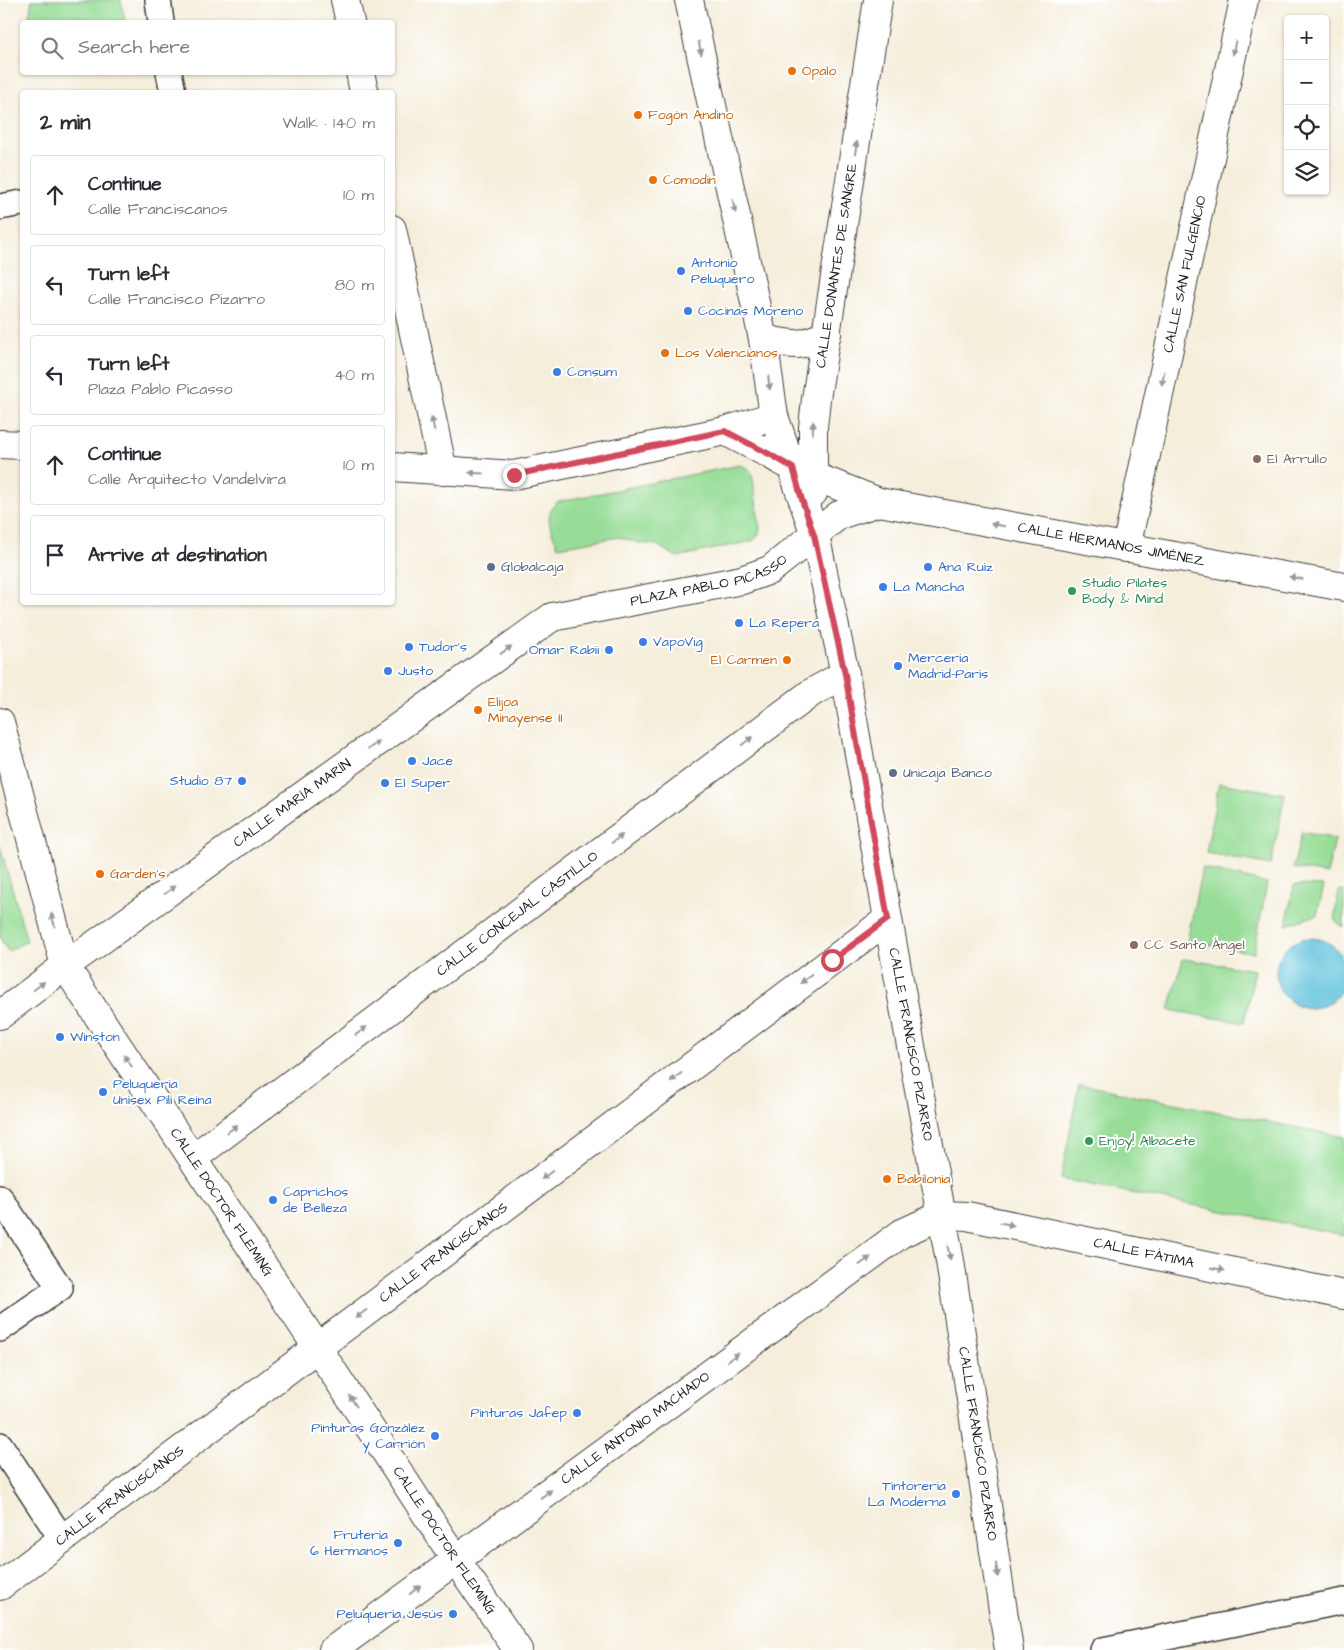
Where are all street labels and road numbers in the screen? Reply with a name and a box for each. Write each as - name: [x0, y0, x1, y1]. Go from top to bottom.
- street label: CALLE DONANTES DE SANGRE: [811, 161, 863, 369]
- street label: CALLE SAN FULGENCIO: [1158, 194, 1212, 355]
- street label: CALLE HERMANOS JIMÉNEZ: [1016, 518, 1206, 571]
- street label: PLAZA PABLO PICASSO: [629, 550, 792, 612]
- street label: CALLE MARÍA MARÍN: [229, 754, 356, 852]
- street label: CALLE CONCEJAL CASTILLO: [432, 846, 602, 981]
- street label: CALLE FRANCISCO PIZARRO: [883, 946, 938, 1143]
- street label: CALLE DOCTOR FLEMING: [165, 1124, 278, 1281]
- street label: CALLE FRANCISCANOS: [375, 1198, 512, 1308]
- street label: CALLE FÁTIMA: [1092, 1233, 1196, 1273]
- street label: CALLE FRANCISCO PIZARRO: [953, 1345, 1002, 1542]
- street label: CALLE ANTONIO MACHADO: [557, 1367, 714, 1490]
- street label: CALLE FRANCISCANOS: [51, 1441, 189, 1551]
- street label: CALLE DOCTOR FLEMING: [388, 1463, 501, 1619]

